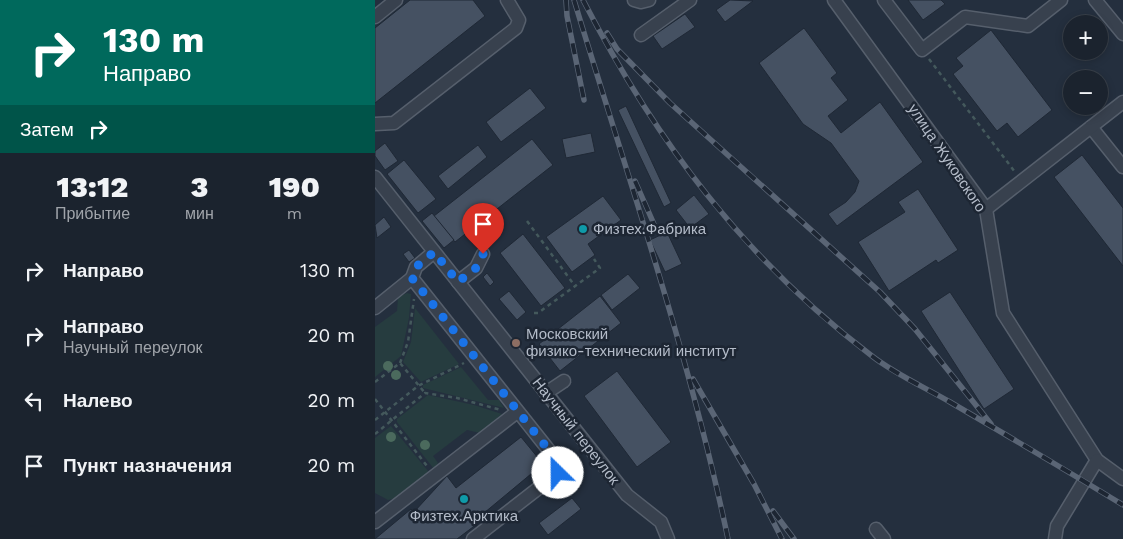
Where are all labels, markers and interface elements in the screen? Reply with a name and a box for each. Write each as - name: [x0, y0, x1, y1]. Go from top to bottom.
- map controls: [1063, 15, 1108, 115]
- button: +: [1063, 15, 1108, 60]
- text: 130 m: [103, 19, 204, 61]
- icon: right: [20, 20, 85, 85]
- text: Направо: [103, 61, 191, 86]
- button: −: [1063, 70, 1108, 115]
- street label: улица Жуковского: [904, 101, 990, 215]
- icon: right: [84, 115, 112, 143]
- text: Затем: [20, 118, 74, 141]
- text: 13:12: [57, 169, 128, 204]
- text: 3: [190, 169, 208, 204]
- text: 190: [269, 169, 320, 204]
- pin: [462, 203, 504, 254]
- text: Прибытие: [55, 204, 130, 223]
- text: мин: [185, 204, 214, 223]
- text: m: [287, 204, 302, 223]
- icon: arrive: [469, 210, 497, 238]
- place label: Физтех.Фабрика: [593, 220, 707, 238]
- marker: Физтех.Фабрика: [577, 223, 589, 235]
- icon: right: [20, 257, 48, 285]
- text: Направо: [63, 259, 144, 282]
- text: 130 m: [300, 259, 355, 282]
- text: Направо: [63, 315, 144, 338]
- icon: right: [20, 322, 48, 350]
- text: 20 m: [308, 324, 355, 347]
- place label: Московский физико-технический институт: [526, 325, 737, 360]
- marker: Московский физико-технический институт: [510, 337, 522, 349]
- text: Научный переулок: [63, 338, 203, 357]
- street label: Научный переулок: [529, 374, 624, 488]
- icon: left: [20, 387, 48, 415]
- text: Налево: [63, 389, 133, 412]
- text: 20 m: [308, 389, 355, 412]
- position arrow: [531, 446, 583, 498]
- icon: arrive: [20, 452, 48, 480]
- text: Пункт назначения: [63, 454, 232, 477]
- text: 20 m: [308, 454, 355, 477]
- marker: Физтех.Арктика: [458, 493, 470, 505]
- place label: Физтех.Арктика: [410, 507, 519, 525]

